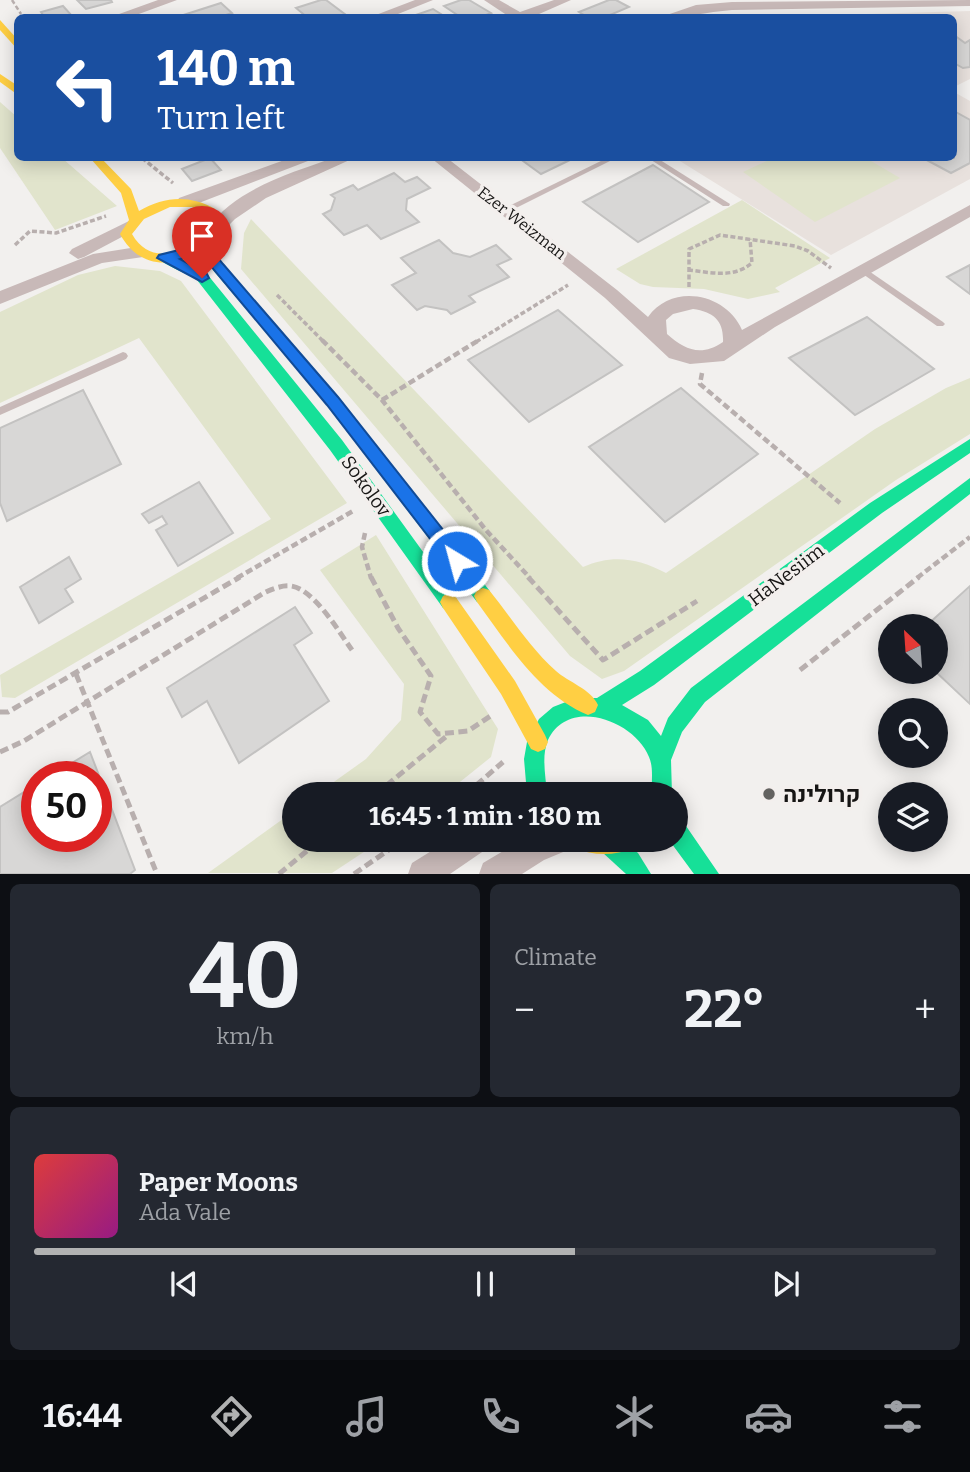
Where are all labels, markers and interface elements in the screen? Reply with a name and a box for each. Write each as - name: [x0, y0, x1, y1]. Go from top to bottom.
- text: 140 m: [157, 39, 295, 98]
- icon: left: [42, 42, 133, 133]
- text: Turn left: [157, 99, 285, 137]
- street label: Ezer Weizman: [474, 183, 570, 263]
- pin: [172, 206, 232, 278]
- icon: arrive: [183, 217, 221, 255]
- street label: Sokolov: [336, 451, 396, 522]
- position arrow: [420, 524, 494, 598]
- street label: HaNesiim: [744, 539, 828, 611]
- north arrow: [878, 614, 948, 684]
- map controls: [878, 614, 948, 852]
- button: search: [878, 698, 948, 768]
- speed limit sign: 50: [21, 761, 112, 852]
- place label: קרולינה: [783, 780, 860, 808]
- button: layers: [878, 782, 948, 852]
- marker: קרולינה: [761, 786, 777, 802]
- text: 16:45 · 1 min · 180 m: [369, 801, 601, 832]
- text: 40: [188, 922, 302, 1031]
- text: Climate: [514, 943, 597, 971]
- text: 22°: [684, 978, 765, 1041]
- text: −: [514, 987, 535, 1033]
- text: +: [914, 987, 936, 1033]
- text: km/h: [217, 1022, 273, 1050]
- text: Paper Moons: [139, 1167, 298, 1198]
- text: Ada Vale: [139, 1198, 231, 1226]
- icon: previous: [165, 1265, 203, 1303]
- icon: pause: [466, 1265, 504, 1303]
- icon: next: [767, 1265, 805, 1303]
- icon: directions: [207, 1392, 256, 1441]
- icon: music: [342, 1392, 391, 1441]
- icon: phone: [476, 1392, 525, 1441]
- icon: climate: [610, 1392, 659, 1441]
- icon: car: [744, 1392, 793, 1441]
- icon: filters: [878, 1392, 927, 1441]
- text: 16:44: [43, 1397, 122, 1435]

